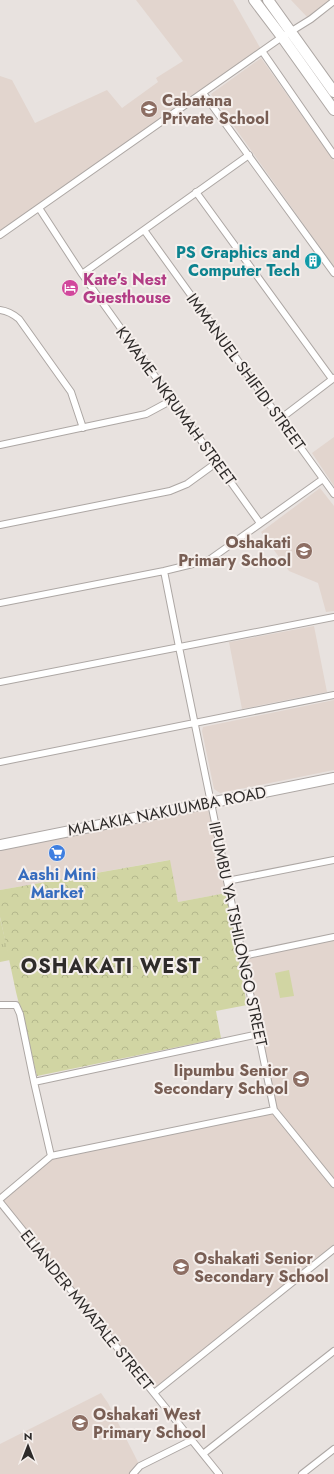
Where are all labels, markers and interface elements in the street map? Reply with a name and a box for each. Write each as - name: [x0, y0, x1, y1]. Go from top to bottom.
- place label: Cabatana Private School: [162, 89, 269, 130]
- school or university icon: Cabatana Private School: [139, 99, 159, 119]
- place label: PS Graphics and Computer Tech: [176, 241, 300, 282]
- building icon: PS Graphics and Computer Tech: [303, 251, 323, 271]
- place label: Kate's Nest Guesthouse: [83, 268, 171, 309]
- hotel icon: Kate's Nest Guesthouse: [60, 278, 80, 298]
- street label: IMMANUEL SHIFIDI STREET: [181, 289, 311, 456]
- street label: KWAME NKRUMAH STREET: [110, 322, 242, 491]
- place label: Oshakati Primary School: [178, 531, 291, 572]
- school or university icon: Oshakati Primary School: [294, 541, 314, 561]
- street label: MALAKIA NAKUUMBA ROAD: [66, 780, 268, 842]
- street label: IIPUMBU YA TSHILONGO STREET: [203, 819, 273, 1049]
- supermarket icon: Aashi Mini Market: [47, 843, 67, 863]
- place label: Aashi Mini Market: [17, 863, 96, 904]
- district label: OSHAKATI WEST: [21, 952, 201, 981]
- place label: Iipumbu Senior Secondary School: [153, 1059, 288, 1100]
- school or university icon: Iipumbu Senior Secondary School: [291, 1069, 311, 1089]
- street label: ELIANDER MWATALE STREET: [15, 1225, 159, 1396]
- place label: Oshakati Senior Secondary School: [194, 1247, 329, 1288]
- school or university icon: Oshakati Senior Secondary School: [171, 1257, 191, 1277]
- place label: Oshakati West Primary School: [93, 1403, 206, 1444]
- school or university icon: Oshakati West Primary School: [70, 1413, 90, 1433]
- north arrow: [8, 1426, 48, 1466]
- text: N: [24, 1428, 32, 1444]

